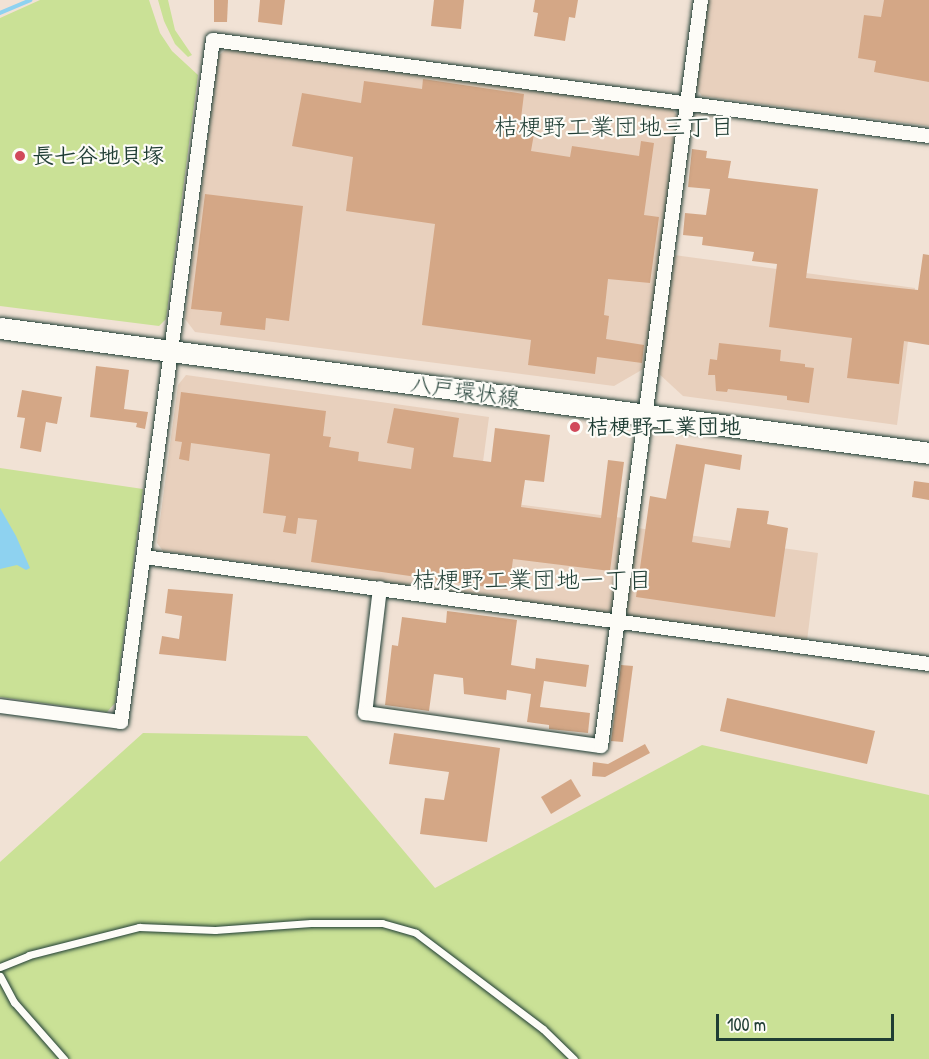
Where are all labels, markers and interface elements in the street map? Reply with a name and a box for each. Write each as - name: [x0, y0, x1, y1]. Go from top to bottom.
- district label: 桔梗野工業団地三丁目: [494, 113, 734, 141]
- place label: 長七谷地貝塚: [32, 143, 164, 169]
- marker: 長七谷地貝塚: [13, 149, 27, 163]
- street label: 八戸環状線: [409, 370, 521, 412]
- place label: 桔梗野工業団地: [587, 414, 741, 440]
- marker: 桔梗野工業団地: [568, 420, 582, 434]
- district label: 桔梗野工業団地一丁目: [412, 566, 652, 594]
- scale bar: [719, 1002, 898, 1040]
- text: 100 m: [727, 1012, 766, 1037]

